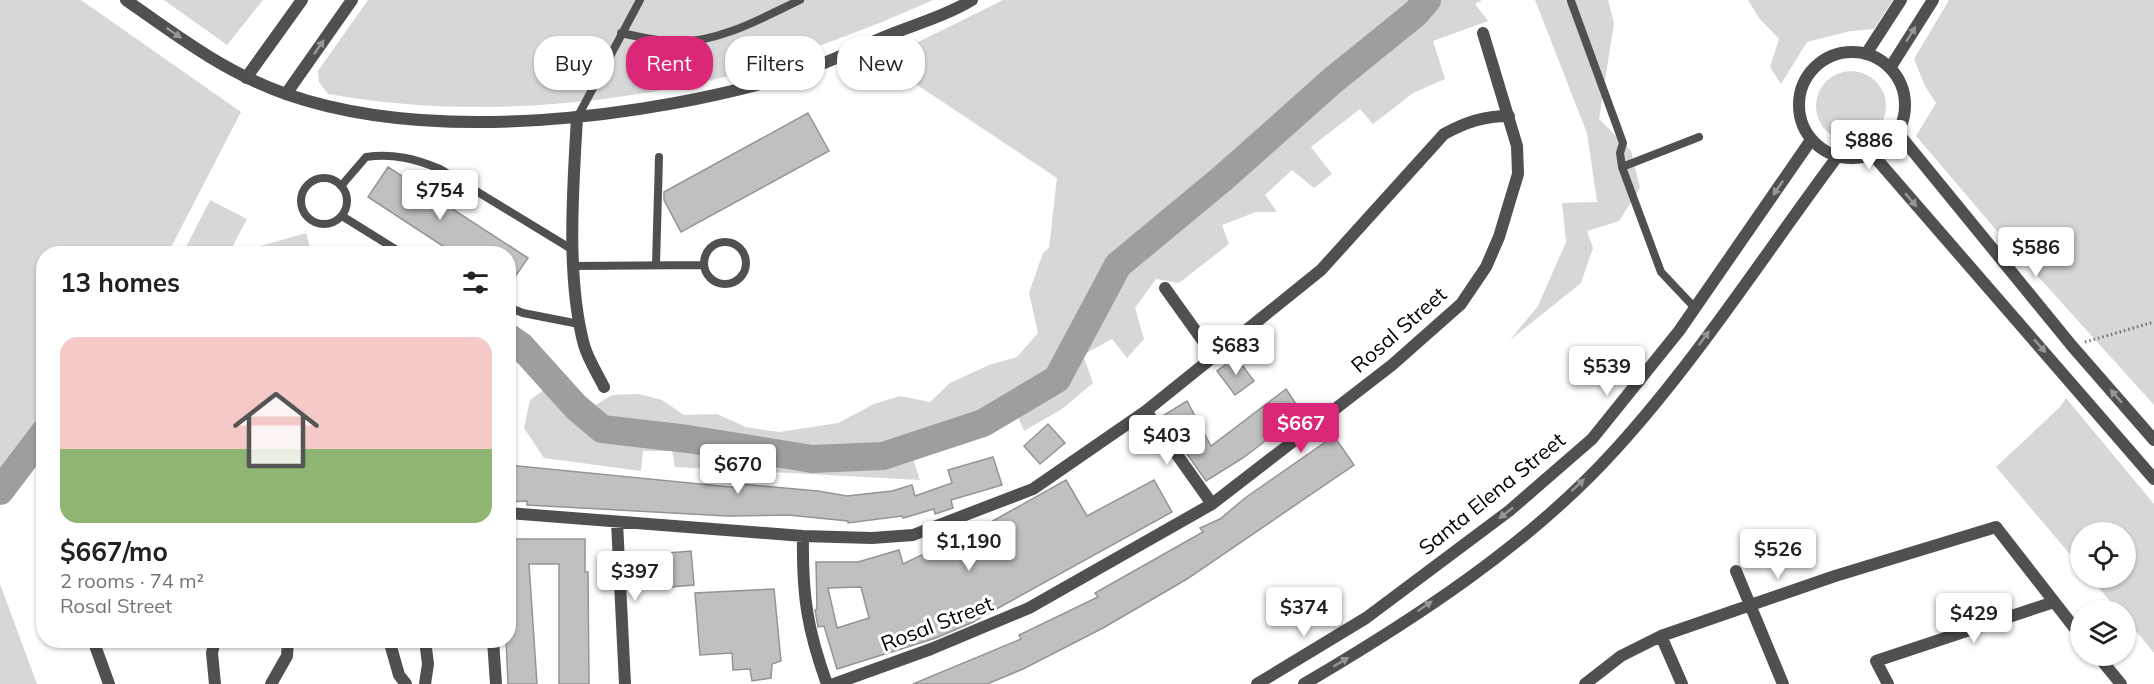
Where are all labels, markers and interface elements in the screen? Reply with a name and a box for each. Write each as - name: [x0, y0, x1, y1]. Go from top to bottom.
- one-way arrow: [1906, 26, 1917, 42]
- one-way arrow: [166, 27, 181, 39]
- chip: Buy: [534, 36, 614, 90]
- chip: Rent: [626, 36, 713, 90]
- chip: Filters: [725, 36, 825, 90]
- chip: New: [837, 36, 925, 90]
- one-way arrow: [313, 39, 324, 55]
- pin: $886: [1833, 120, 1905, 171]
- text: $886: [1845, 127, 1893, 152]
- pin: $754: [404, 170, 476, 221]
- text: $754: [416, 177, 464, 202]
- one-way arrow: [1772, 180, 1784, 196]
- one-way arrow: [1904, 192, 1917, 207]
- pin: $586: [2000, 227, 2072, 278]
- text: $586: [2012, 234, 2060, 259]
- text: 13 homes: [60, 266, 180, 299]
- icon: filters: [459, 266, 492, 299]
- street label: Rosal Street: [1345, 281, 1451, 378]
- pin: $683: [1200, 325, 1272, 376]
- one-way arrow: [1698, 330, 1710, 345]
- text: $683: [1212, 332, 1260, 357]
- one-way arrow: [2033, 338, 2046, 353]
- pin: $539: [1571, 346, 1643, 397]
- text: $539: [1583, 353, 1631, 378]
- icon: home: [222, 376, 330, 484]
- one-way arrow: [2109, 388, 2122, 404]
- pin: $667: [1265, 403, 1337, 454]
- text: $667: [1277, 410, 1325, 435]
- pin: $403: [1131, 415, 1203, 466]
- text: $403: [1143, 422, 1191, 447]
- street label: Santa Elena Street: [1413, 426, 1570, 560]
- pin: $670: [702, 444, 774, 495]
- text: $670: [714, 451, 762, 476]
- one-way arrow: [1570, 479, 1585, 492]
- one-way arrow: [1498, 507, 1514, 519]
- pin: $1,190: [920, 521, 1018, 572]
- map controls: [2070, 522, 2136, 666]
- button: locate: [2070, 522, 2136, 588]
- text: $1,190: [937, 528, 1001, 553]
- pin: $526: [1742, 529, 1814, 580]
- text: $667/mo: [60, 535, 168, 568]
- text: $526: [1754, 536, 1802, 561]
- pin: $397: [599, 551, 671, 602]
- text: $397: [611, 558, 659, 583]
- text: 2 rooms · 74 m²: [60, 568, 204, 593]
- pin: $374: [1268, 587, 1340, 638]
- street label: Rosal Street: [877, 590, 996, 656]
- text: Rosal Street: [60, 593, 172, 618]
- pin: $429: [1938, 593, 2010, 644]
- text: $374: [1280, 594, 1328, 619]
- one-way arrow: [1417, 600, 1433, 612]
- text: $429: [1950, 600, 1998, 625]
- button: layers: [2070, 600, 2136, 666]
- one-way arrow: [1333, 657, 1350, 667]

